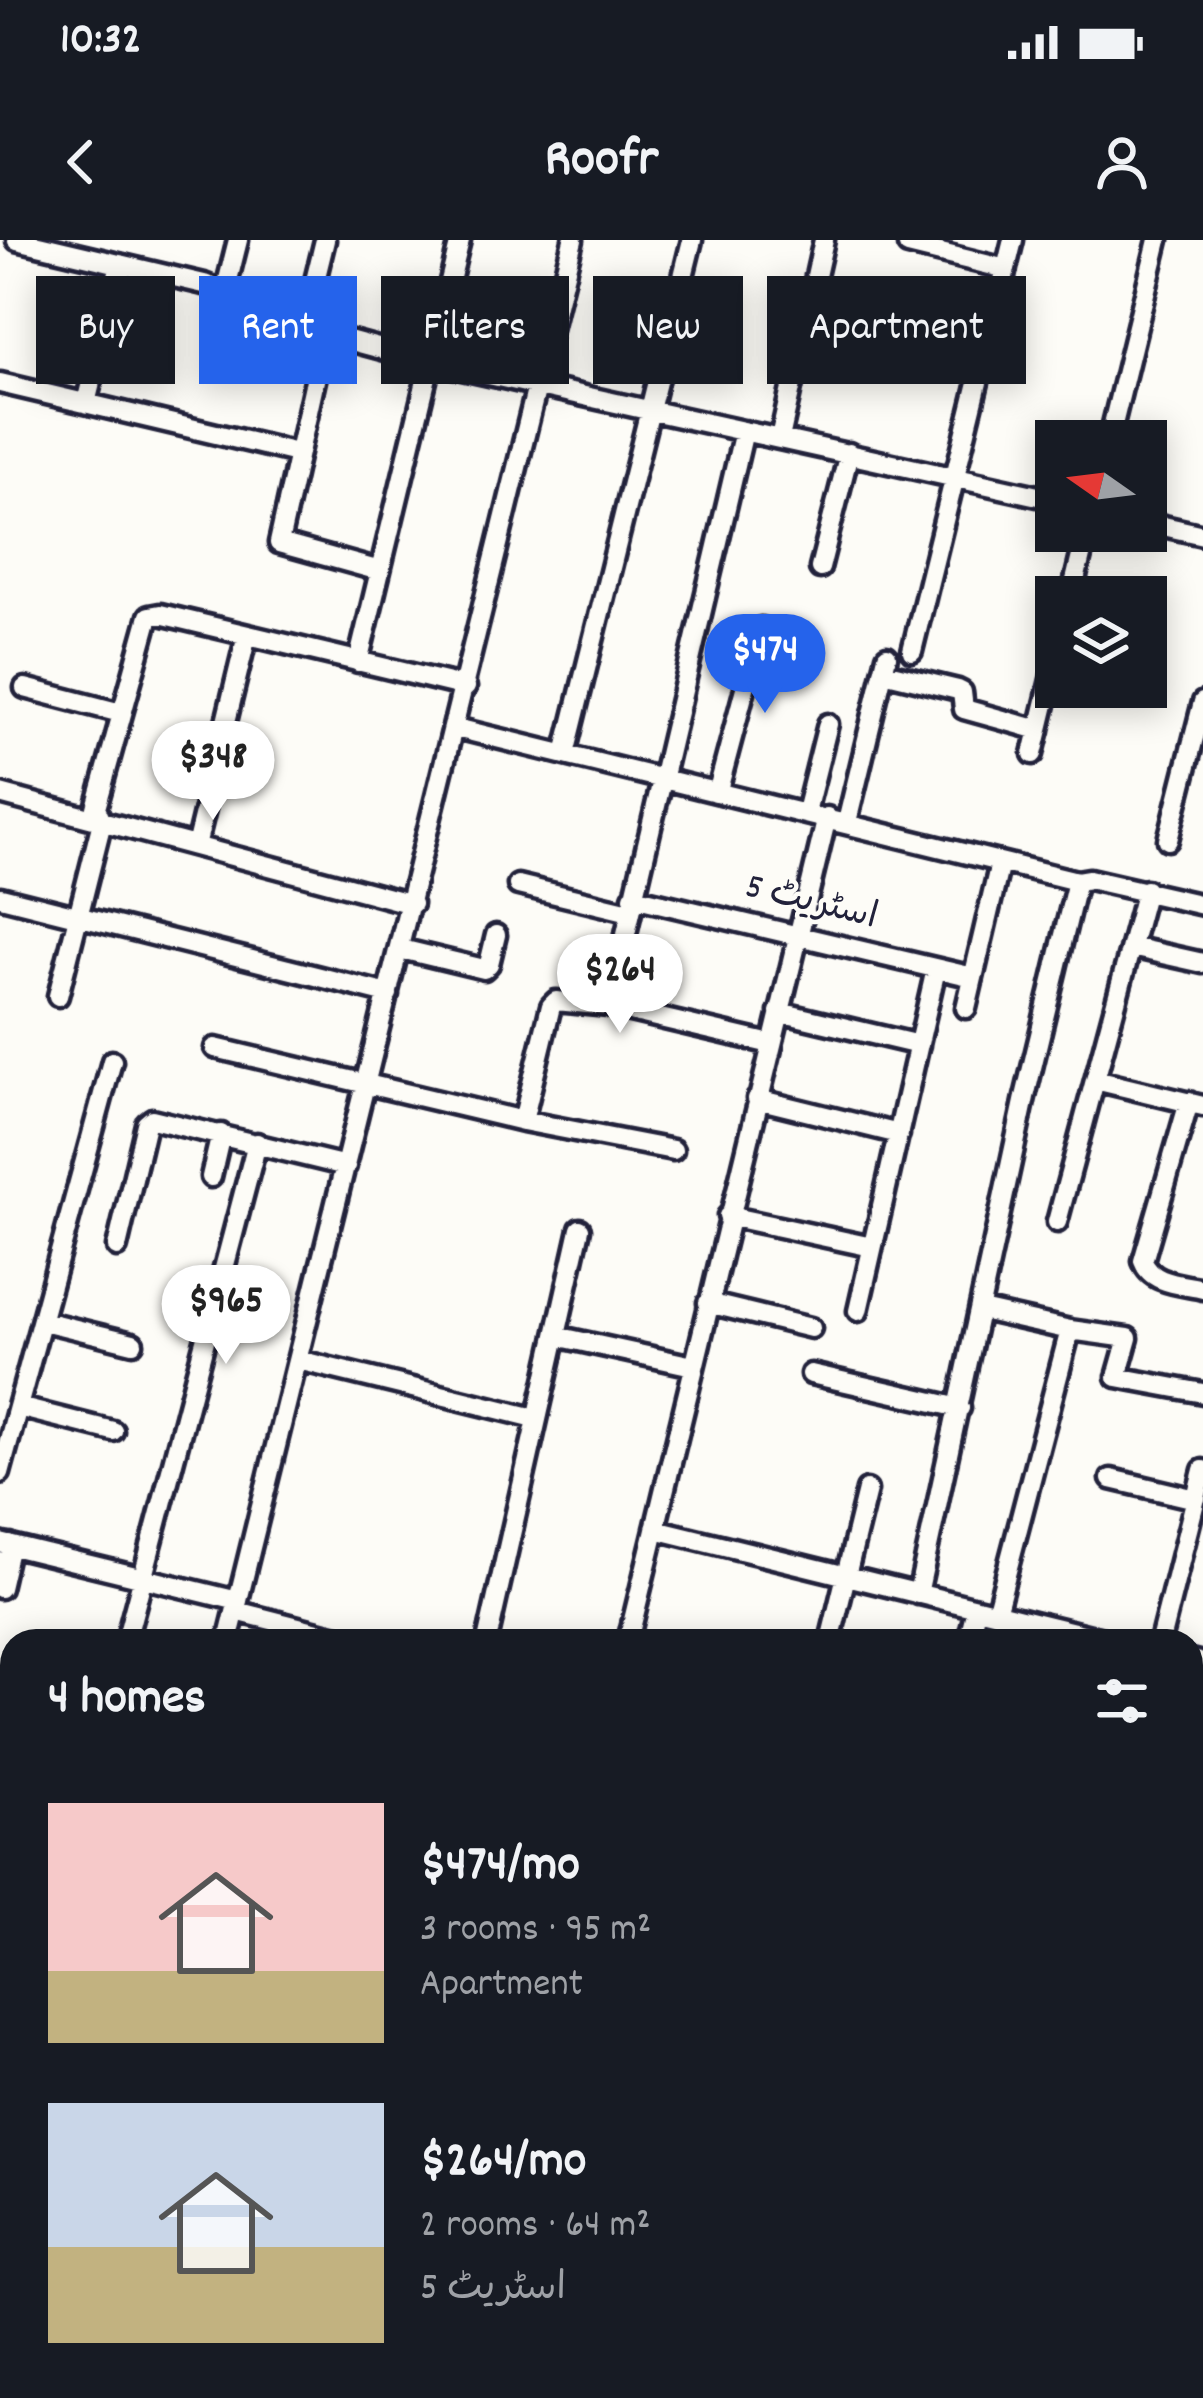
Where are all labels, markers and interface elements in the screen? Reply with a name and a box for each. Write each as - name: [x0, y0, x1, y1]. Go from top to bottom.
- text: 10:32: [60, 10, 142, 74]
- text: Roofr: [545, 124, 658, 201]
- icon: back: [48, 129, 114, 195]
- icon: person: [1089, 129, 1155, 195]
- chip: Buy: [36, 276, 175, 384]
- chip: Rent: [199, 276, 357, 384]
- chip: Filters: [381, 276, 569, 384]
- chip: New: [593, 276, 743, 384]
- chip: Apartment: [767, 276, 1026, 384]
- north arrow: [1035, 420, 1167, 552]
- map controls: [1035, 420, 1167, 708]
- button: layers: [1035, 576, 1167, 708]
- pin: $474: [694, 614, 836, 716]
- text: $474: [731, 625, 799, 680]
- pin: $348: [142, 721, 284, 823]
- text: $348: [179, 732, 247, 787]
- street label: اسٹریٹ 5: [739, 862, 883, 946]
- pin: $264: [549, 934, 691, 1036]
- text: $264: [584, 945, 656, 1000]
- pin: $965: [155, 1265, 297, 1367]
- text: $965: [189, 1276, 263, 1331]
- text: 4 homes: [48, 1665, 206, 1737]
- icon: filters: [1089, 1668, 1155, 1734]
- text: $474/mo: [420, 1832, 580, 1904]
- icon: home: [144, 1851, 288, 1995]
- text: 3 rooms · 95 m²: [420, 1904, 651, 1959]
- text: Apartment: [420, 1959, 583, 2014]
- text: $264/mo: [420, 2128, 587, 2200]
- icon: home: [144, 2151, 288, 2295]
- text: 2 rooms · 64 m²: [420, 2200, 650, 2255]
- text: اسٹریٹ 5: [420, 2263, 566, 2318]

